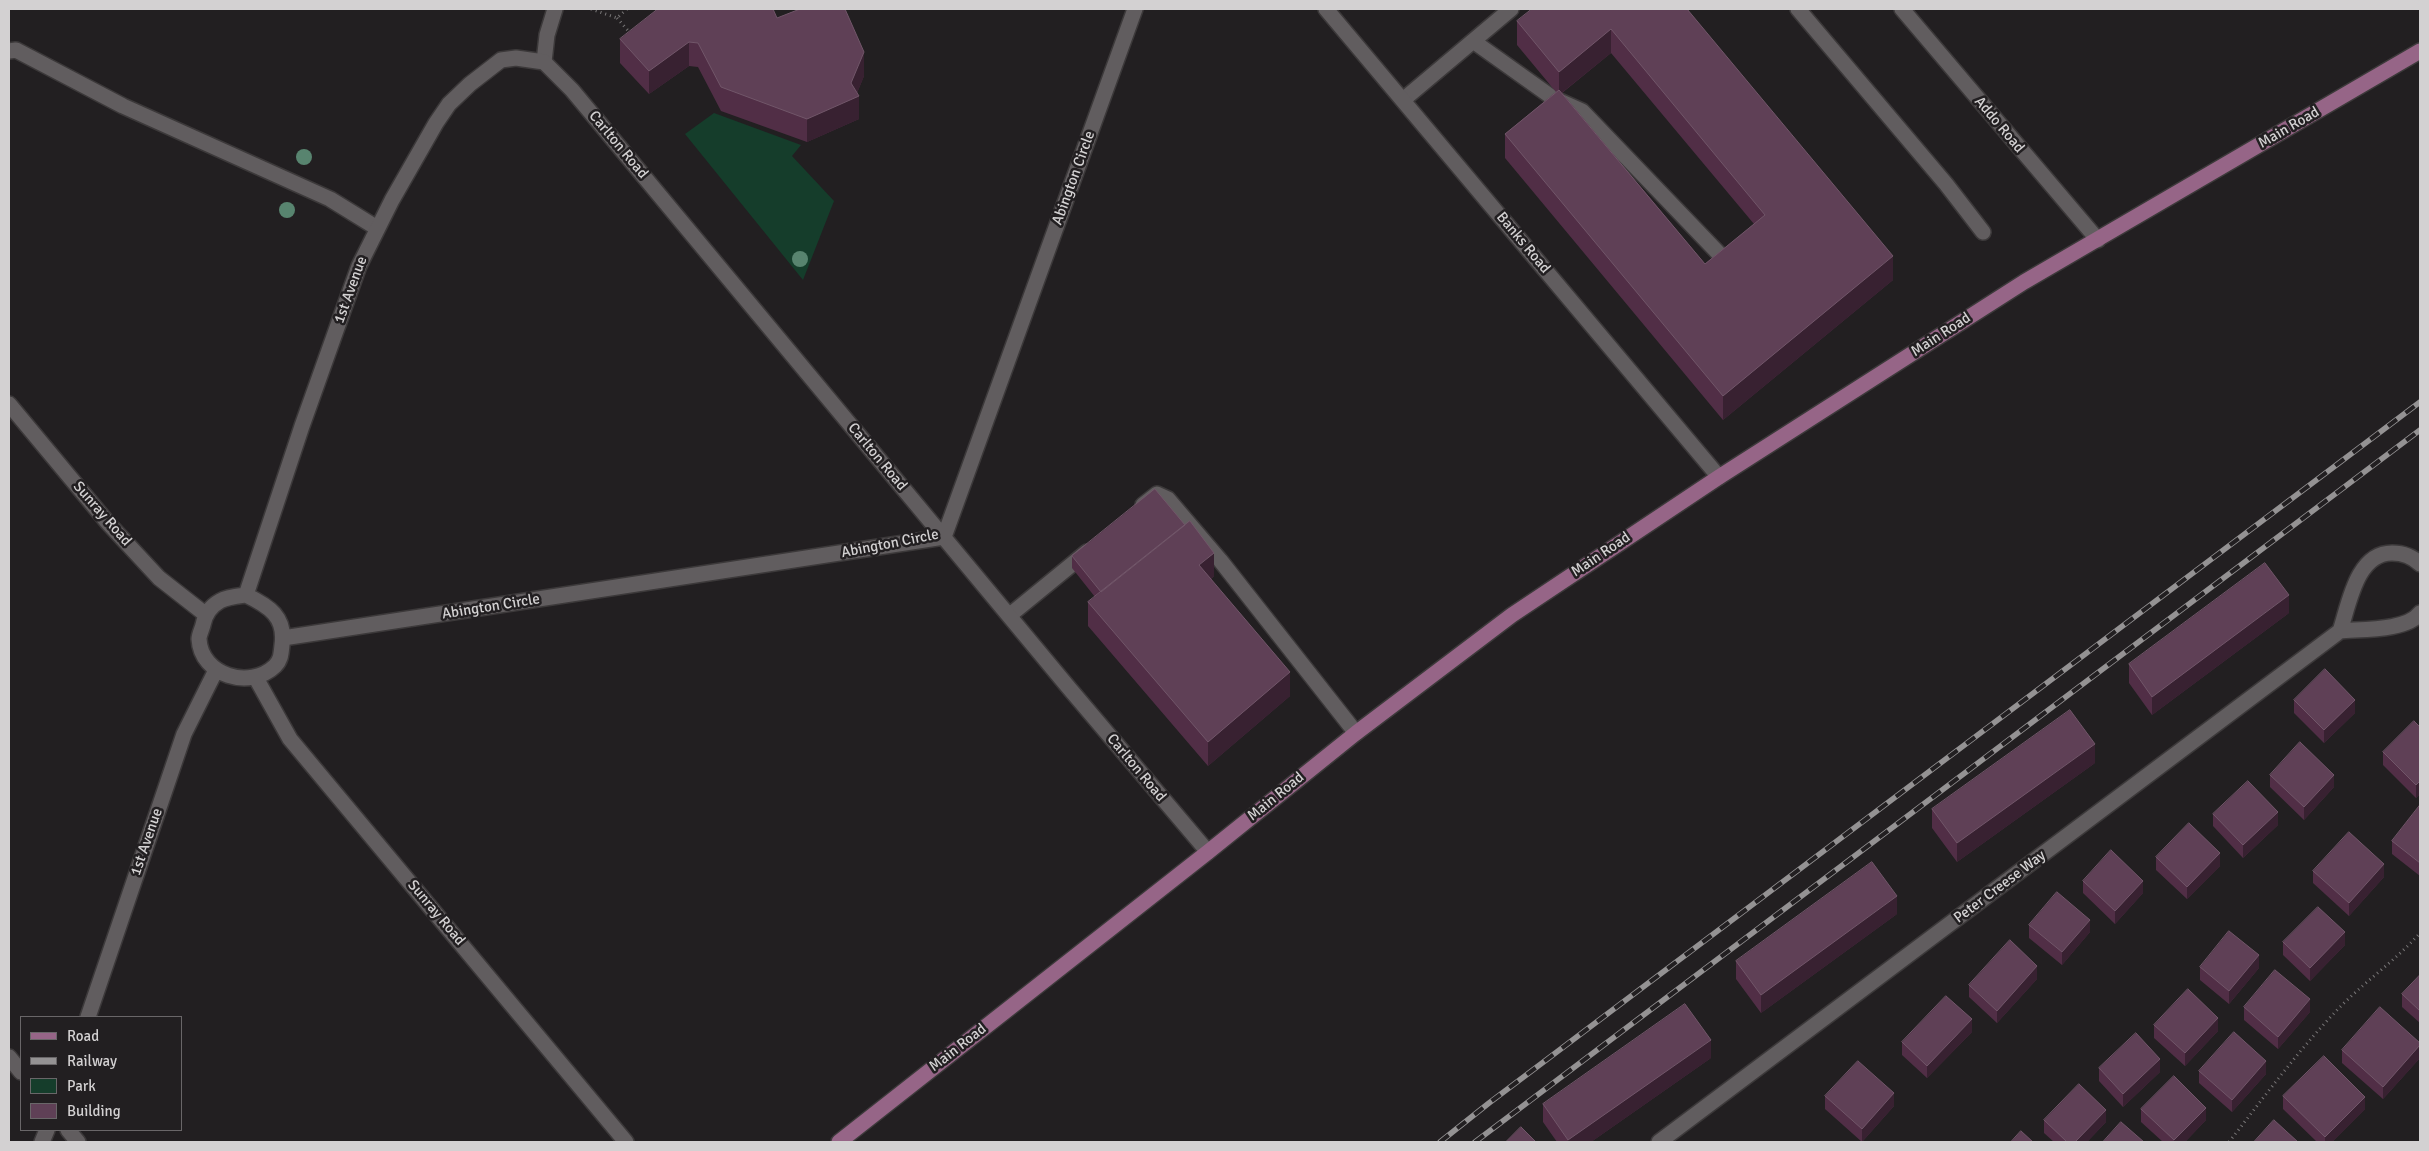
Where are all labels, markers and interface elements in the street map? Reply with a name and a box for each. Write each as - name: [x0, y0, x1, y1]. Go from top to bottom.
- street label: Addo Road: [1970, 93, 2028, 157]
- street label: Main Road: [2255, 103, 2323, 153]
- street label: Carlton Road: [585, 108, 651, 182]
- street label: Abington Circle: [1049, 128, 1099, 228]
- street label: Banks Road: [1492, 209, 1554, 277]
- street label: 1st Avenue: [331, 254, 371, 326]
- street label: Main Road: [1908, 309, 1974, 361]
- street label: Carlton Road: [844, 420, 910, 494]
- street label: Sunray Road: [69, 478, 135, 550]
- street label: Abington Circle: [840, 526, 940, 562]
- street label: Main Road: [1568, 529, 1634, 581]
- street label: Abington Circle: [441, 590, 541, 624]
- street label: Carlton Road: [1103, 731, 1169, 805]
- street label: Main Road: [1244, 769, 1308, 825]
- street label: 1st Avenue: [127, 806, 167, 878]
- street label: Peter Creese Way: [1951, 847, 2049, 927]
- street label: Sunray Road: [403, 877, 469, 949]
- legend: [20, 1016, 182, 1131]
- street label: Main Road: [926, 1020, 990, 1076]
- text: Road: [67, 1027, 99, 1045]
- text: Railway: [67, 1052, 117, 1070]
- text: Park: [67, 1077, 96, 1095]
- text: Building: [67, 1102, 121, 1120]

